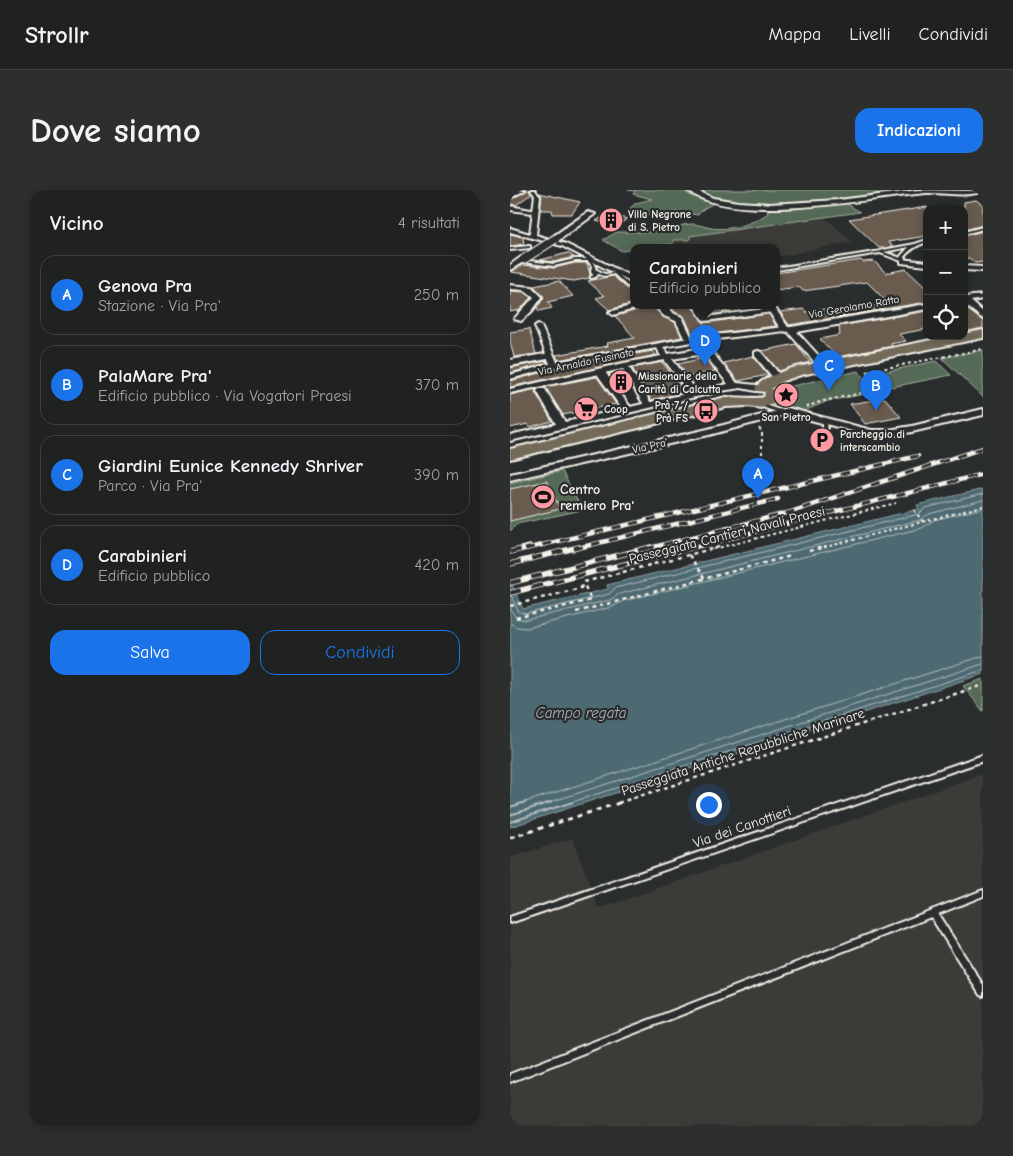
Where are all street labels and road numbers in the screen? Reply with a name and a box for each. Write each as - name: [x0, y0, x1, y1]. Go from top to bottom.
- street label: Via Gerolamo Ratto: [808, 293, 900, 321]
- street label: Via Arnaldo Fusinato: [537, 345, 635, 378]
- street label: Via Pra': [631, 436, 669, 456]
- street label: Passeggiata Cantieri Navali Praesi: [627, 502, 827, 568]
- street label: Passeggiata Antiche Repubbliche Marinare: [619, 705, 867, 799]
- street label: Via dei Canottieri: [691, 802, 793, 852]

